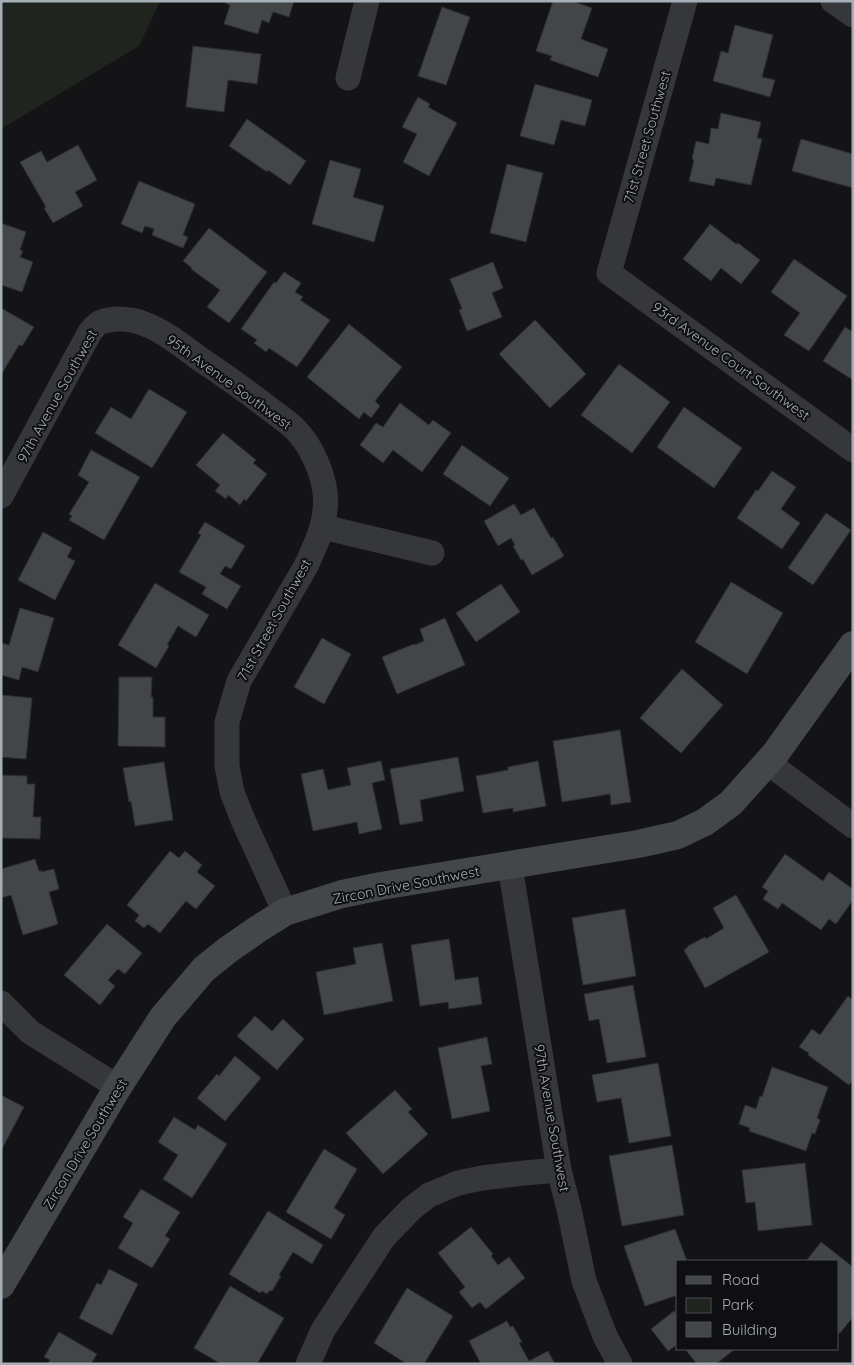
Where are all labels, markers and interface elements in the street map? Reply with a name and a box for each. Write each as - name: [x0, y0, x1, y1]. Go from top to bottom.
- street label: 71st Street Southwest: [619, 68, 675, 205]
- street label: 93rd Avenue Court Southwest: [649, 298, 814, 424]
- street label: 97th Avenue Southwest: [13, 326, 101, 466]
- street label: 95th Avenue Southwest: [163, 331, 295, 434]
- street label: 71st Street Southwest: [233, 556, 315, 684]
- street label: Zircon Drive Southwest: [331, 862, 481, 908]
- street label: 97th Avenue Southwest: [530, 1043, 574, 1193]
- street label: Zircon Drive Southwest: [39, 1075, 131, 1212]
- legend: [676, 1260, 839, 1350]
- text: Road: [722, 1270, 759, 1289]
- text: Park: [722, 1295, 754, 1314]
- text: Building: [722, 1320, 777, 1339]

